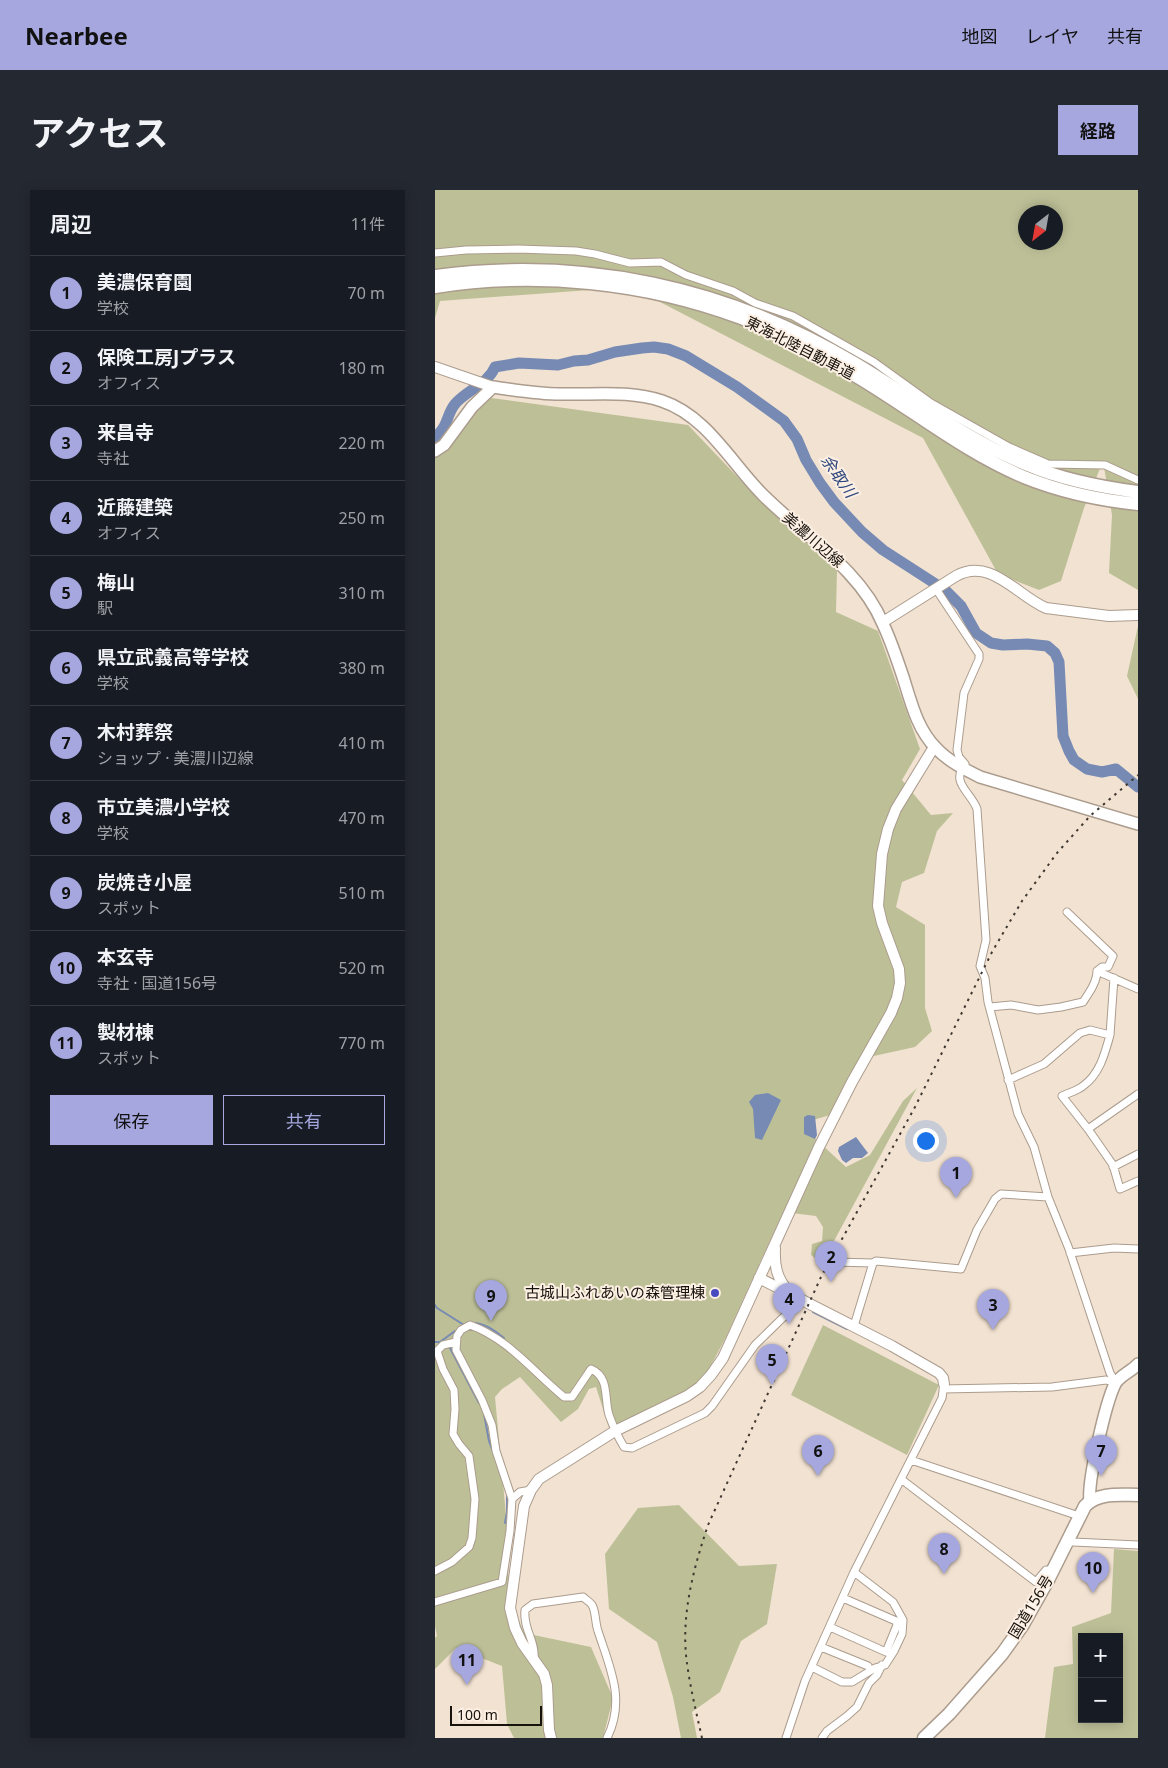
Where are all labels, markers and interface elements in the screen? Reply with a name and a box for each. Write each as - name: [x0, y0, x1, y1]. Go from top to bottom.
- text: Nearbee: [25, 19, 128, 52]
- text: 地図: [962, 24, 998, 48]
- text: レイヤ: [1026, 24, 1079, 48]
- text: 共有: [1107, 24, 1143, 48]
- button: 経路: [1058, 105, 1138, 155]
- text: アクセス: [30, 109, 168, 156]
- north arrow: [1018, 205, 1063, 250]
- text: 周辺: [50, 210, 92, 238]
- text: 11件: [351, 213, 385, 235]
- text: 美濃保育園: [97, 269, 192, 295]
- text: 1: [61, 282, 71, 304]
- text: 70 m: [348, 282, 385, 304]
- text: 学校: [97, 297, 129, 319]
- street label: 東海北陸自動車道: [742, 311, 858, 383]
- text: 保険工房Jプラス: [97, 344, 236, 370]
- text: 2: [61, 357, 71, 379]
- text: 180 m: [338, 357, 385, 379]
- text: オフィス: [97, 372, 161, 394]
- text: 来昌寺: [97, 419, 154, 445]
- text: 3: [61, 432, 71, 454]
- text: 220 m: [338, 432, 385, 454]
- text: 寺社: [97, 447, 129, 469]
- water label: 余取川: [816, 450, 863, 504]
- text: 近藤建築: [97, 494, 173, 520]
- text: 4: [61, 507, 71, 529]
- text: 250 m: [338, 507, 385, 529]
- street label: 美濃川辺線: [779, 507, 849, 571]
- text: オフィス: [97, 522, 161, 544]
- text: 梅山: [97, 569, 135, 595]
- text: 5: [61, 582, 71, 604]
- text: 310 m: [338, 582, 385, 604]
- text: 駅: [97, 597, 113, 619]
- text: 県立武義高等学校: [97, 644, 249, 670]
- text: 6: [61, 657, 71, 679]
- text: 380 m: [338, 657, 385, 679]
- text: 学校: [97, 672, 129, 694]
- text: 木村葬祭: [97, 719, 173, 745]
- text: 7: [61, 732, 71, 754]
- text: 410 m: [338, 732, 385, 754]
- text: ショップ · 美濃川辺線: [97, 747, 254, 769]
- text: 市立美濃小学校: [97, 794, 230, 820]
- text: 8: [61, 807, 71, 829]
- text: 470 m: [338, 807, 385, 829]
- text: 学校: [97, 822, 129, 844]
- text: 炭焼き小屋: [97, 869, 192, 895]
- text: 9: [61, 882, 71, 904]
- text: 510 m: [338, 882, 385, 904]
- text: スポット: [97, 897, 161, 919]
- text: 本玄寺: [97, 944, 154, 970]
- text: 10: [57, 957, 75, 979]
- text: 520 m: [338, 957, 385, 979]
- text: 寺社 · 国道156号: [97, 972, 217, 994]
- text: 製材棟: [97, 1019, 154, 1045]
- text: 11: [57, 1032, 75, 1054]
- text: 770 m: [338, 1032, 385, 1054]
- text: スポット: [97, 1047, 161, 1069]
- button: 保存: [50, 1095, 213, 1145]
- button: 共有: [223, 1095, 385, 1145]
- your location: [913, 1128, 939, 1154]
- pin: 1: [940, 1157, 972, 1198]
- pin: 2: [815, 1241, 847, 1282]
- pin: 9: [475, 1280, 507, 1321]
- place label: 古城山ふれあいの森管理棟: [525, 1282, 705, 1302]
- pin: 4: [773, 1283, 805, 1324]
- marker: 古城山ふれあいの森管理棟: [709, 1287, 721, 1299]
- pin: 3: [977, 1289, 1009, 1330]
- pin: 5: [756, 1344, 788, 1385]
- pin: 6: [802, 1435, 834, 1476]
- pin: 7: [1085, 1435, 1117, 1476]
- pin: 8: [928, 1533, 960, 1574]
- pin: 10: [1077, 1552, 1109, 1593]
- street label: 国道156号: [1003, 1571, 1057, 1642]
- map controls: [1078, 1633, 1123, 1723]
- button: +: [1078, 1633, 1123, 1678]
- pin: 11: [451, 1644, 483, 1685]
- button: −: [1078, 1678, 1123, 1723]
- scale bar: [450, 1703, 543, 1726]
- text: 100 m: [457, 1705, 498, 1724]

